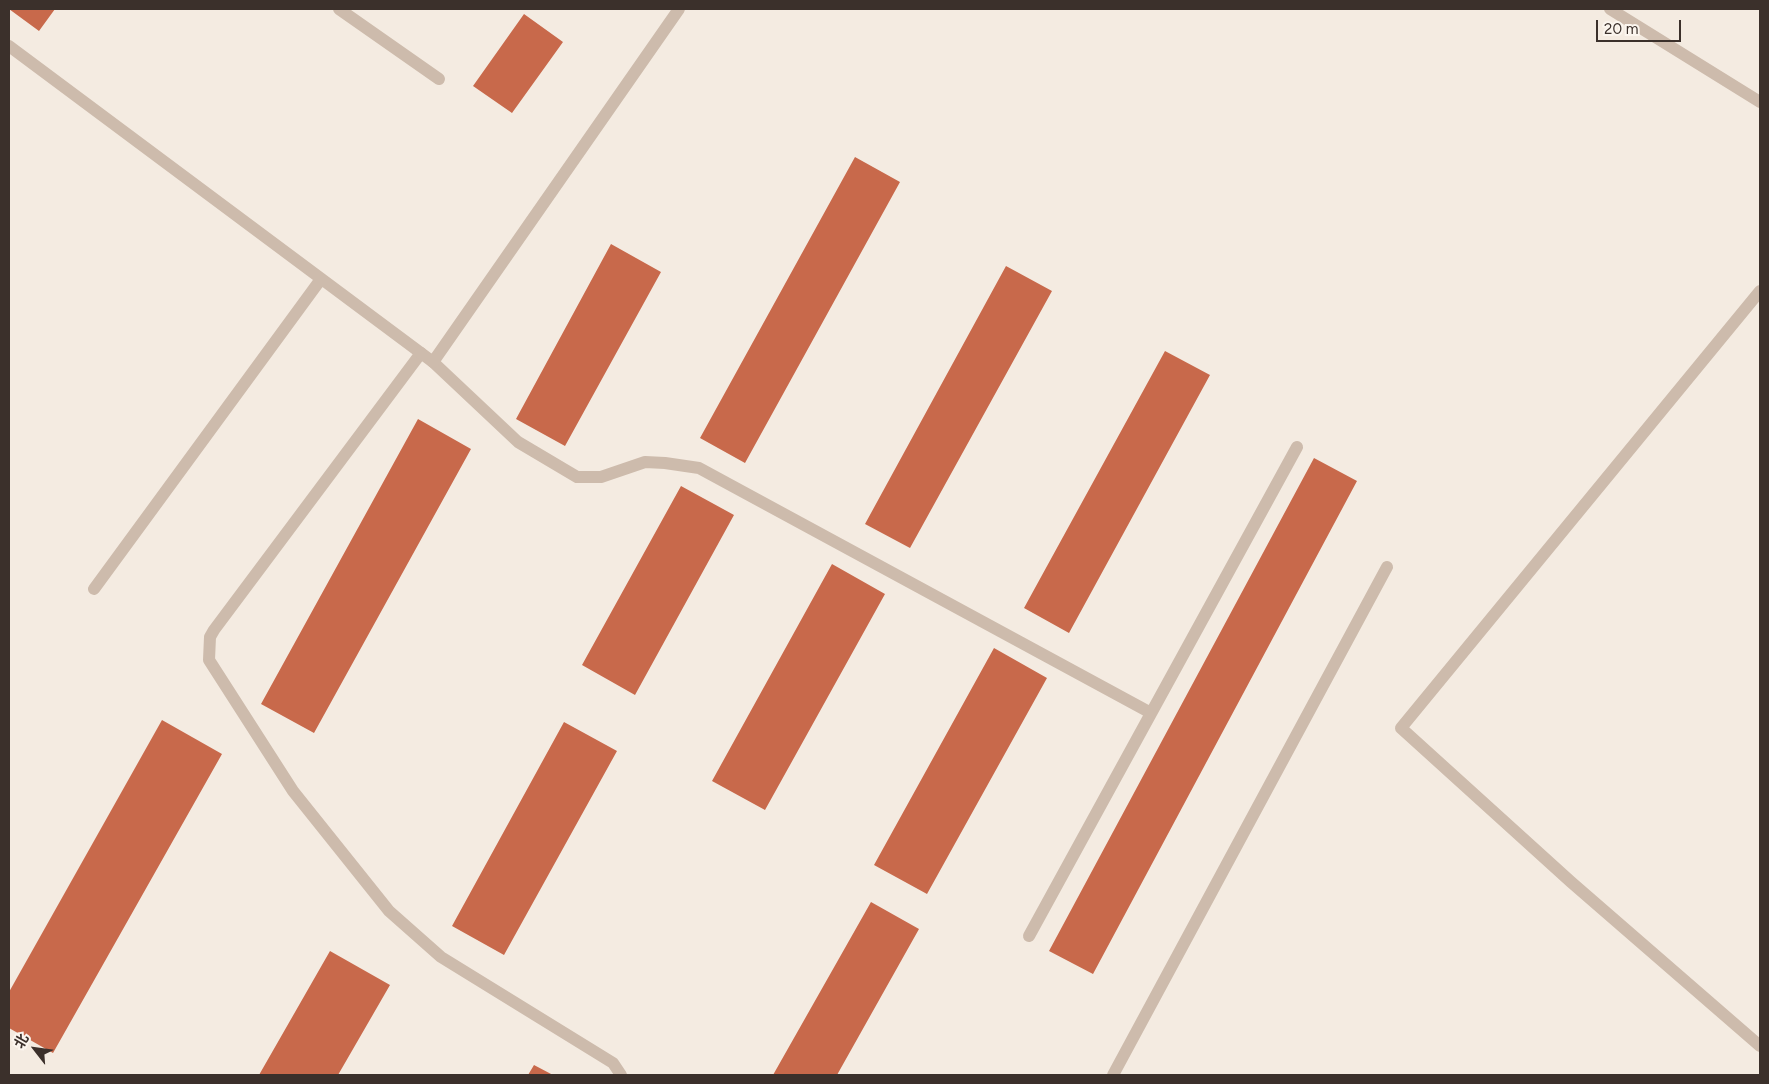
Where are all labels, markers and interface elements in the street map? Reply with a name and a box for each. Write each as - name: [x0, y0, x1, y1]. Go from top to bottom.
- scale bar: [1599, 10, 1684, 42]
- text: 20 m: [1604, 20, 1638, 38]
- north arrow: [10, 1024, 60, 1074]
- text: 北: [11, 1031, 32, 1052]

